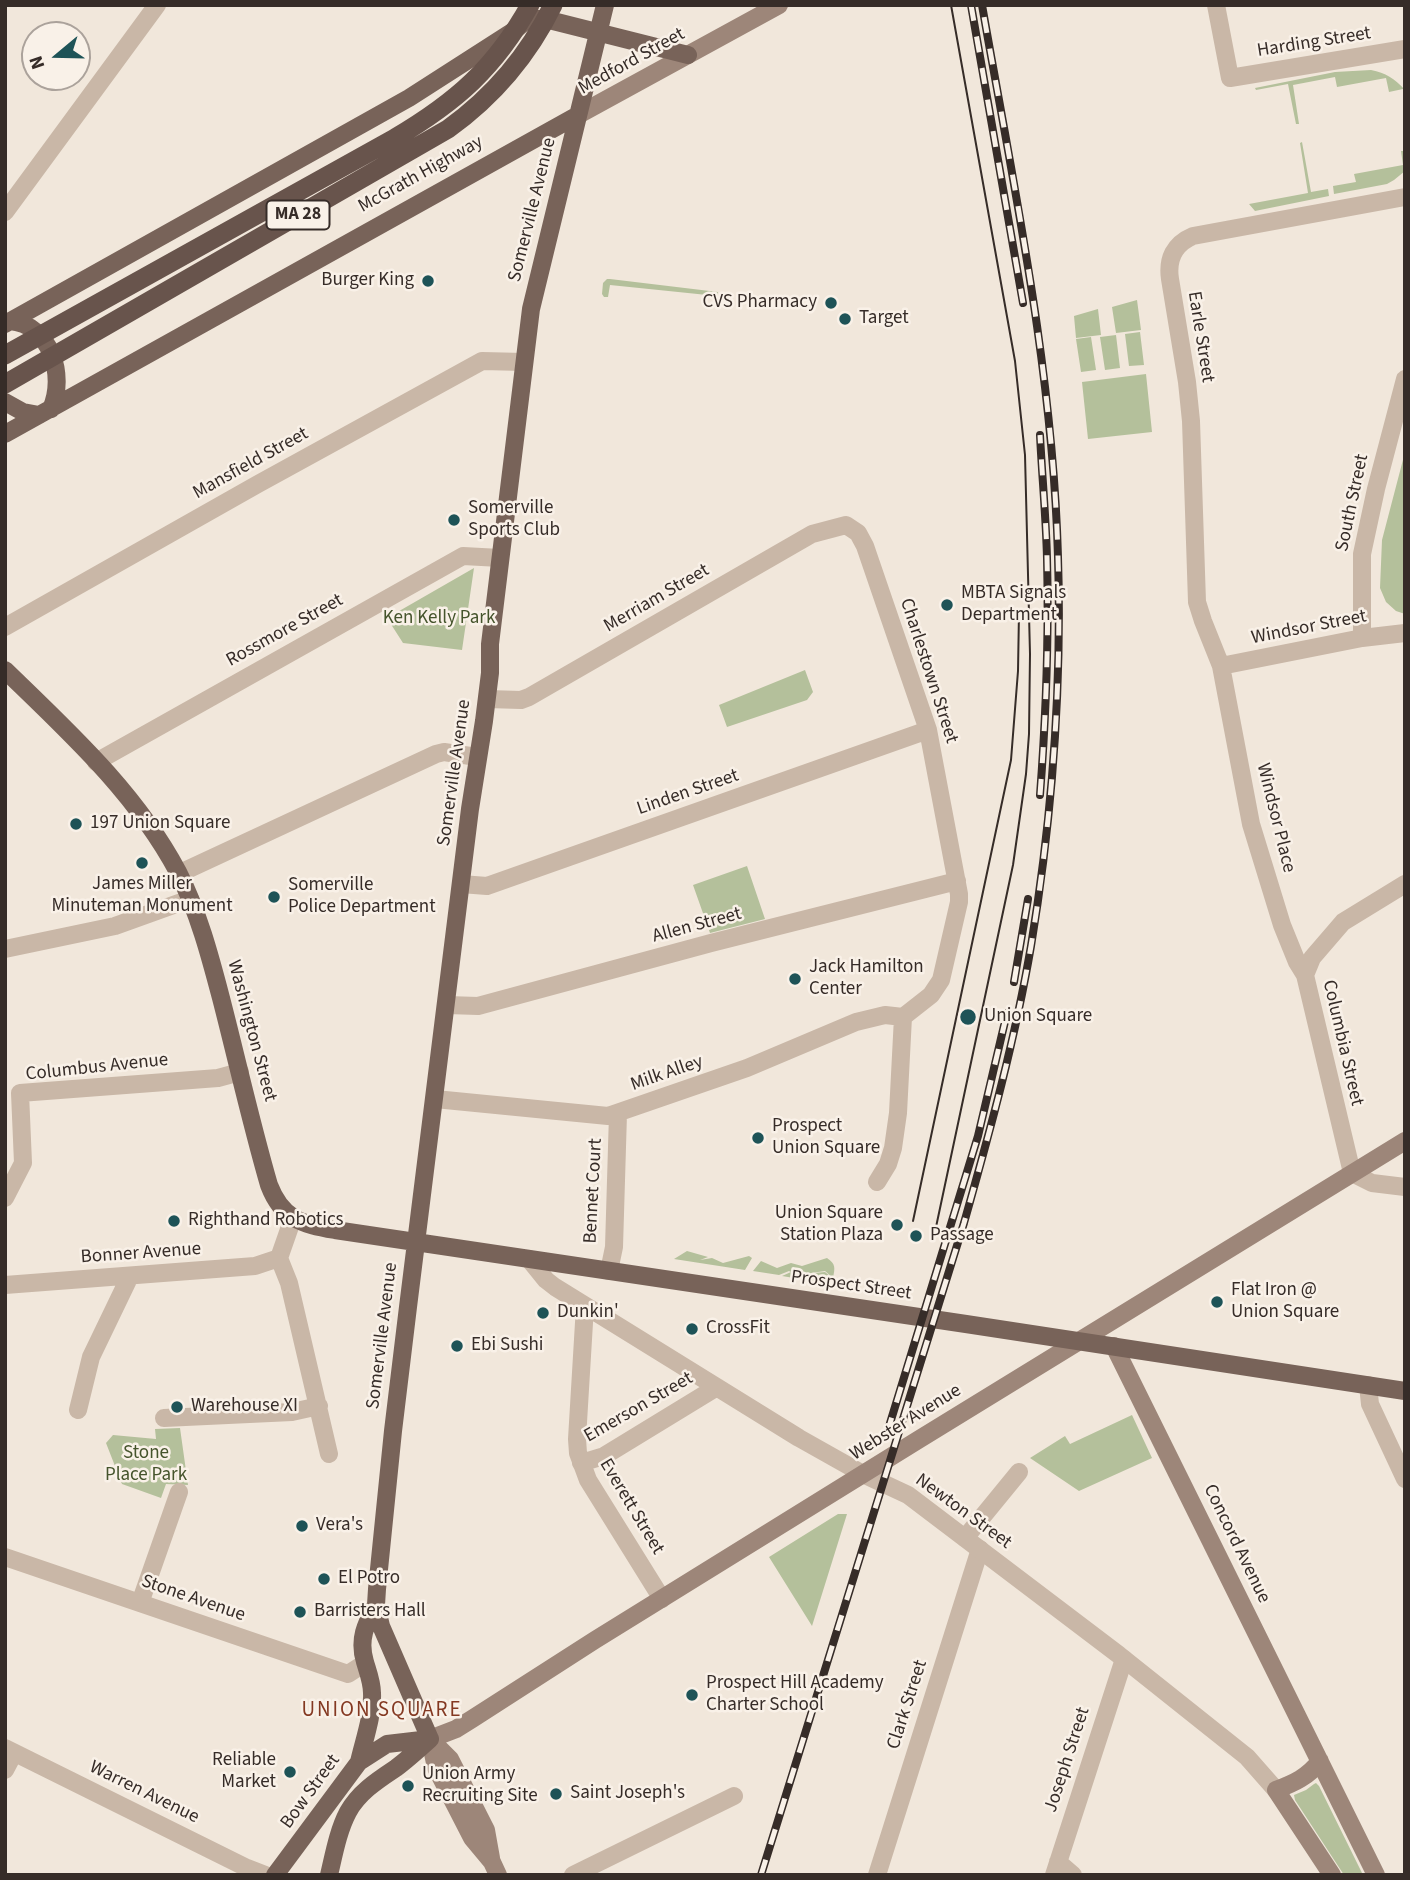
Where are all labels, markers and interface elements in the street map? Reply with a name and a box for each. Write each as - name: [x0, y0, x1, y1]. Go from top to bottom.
- north arrow: [21, 21, 91, 91]
- street label: Medford Street: [575, 23, 689, 101]
- street label: Harding Street: [1255, 23, 1373, 63]
- text: N: [23, 52, 52, 73]
- street label: McGrath Highway: [355, 131, 487, 219]
- street label: Somerville Avenue: [504, 136, 562, 284]
- road number: MA 28: [266, 200, 330, 230]
- place label: Burger King: [321, 270, 414, 292]
- marker: Burger King: [420, 273, 436, 289]
- street label: Earle Street: [1182, 290, 1218, 384]
- place label: CVS Pharmacy: [702, 292, 817, 314]
- marker: CVS Pharmacy: [823, 295, 839, 311]
- place label: Target: [859, 308, 909, 330]
- marker: Target: [837, 311, 853, 327]
- street label: Mansfield Street: [189, 423, 313, 505]
- street label: South Street: [1332, 452, 1374, 554]
- place label: Somerville Sports Club: [468, 498, 560, 542]
- marker: Somerville Sports Club: [446, 512, 462, 528]
- street label: Merriam Street: [600, 560, 714, 638]
- place label: MBTA Signals Department: [961, 583, 1066, 627]
- street label: Rossmore Street: [223, 589, 347, 673]
- street label: Charlestown Street: [894, 596, 962, 746]
- marker: MBTA Signals Department: [939, 597, 955, 613]
- street label: Windsor Street: [1249, 606, 1369, 650]
- park label: Ken Kelly Park: [383, 608, 495, 630]
- street label: Somerville Avenue: [433, 698, 477, 848]
- street label: Windsor Place: [1250, 761, 1300, 875]
- street label: Linden Street: [634, 765, 742, 821]
- place label: 197 Union Square: [90, 813, 230, 835]
- marker: 197 Union Square: [68, 816, 84, 832]
- marker: James Miller Minuteman Monument: [134, 855, 150, 871]
- place label: James Miller Minuteman Monument: [51, 874, 233, 918]
- place label: Somerville Police Department: [288, 875, 436, 919]
- marker: Somerville Police Department: [266, 889, 282, 905]
- street label: Allen Street: [650, 903, 744, 949]
- place label: Jack Hamilton Center: [809, 957, 924, 1001]
- street label: Washington Street: [221, 958, 281, 1104]
- marker: Jack Hamilton Center: [787, 971, 803, 987]
- street label: Columbia Street: [1316, 978, 1368, 1108]
- place label: Union Square: [984, 1006, 1092, 1028]
- marker: Union Square: [958, 1007, 978, 1027]
- street label: Columbus Avenue: [25, 1049, 169, 1087]
- street label: Milk Alley: [628, 1051, 706, 1097]
- place label: Prospect Union Square: [772, 1116, 880, 1160]
- marker: Prospect Union Square: [750, 1130, 766, 1146]
- street label: Bennet Court: [580, 1138, 608, 1244]
- place label: Union Square Station Plaza: [775, 1203, 883, 1247]
- place label: Righthand Robotics: [188, 1210, 344, 1232]
- marker: Righthand Robotics: [166, 1213, 182, 1229]
- marker: Union Square Station Plaza: [889, 1217, 905, 1233]
- place label: Passage: [930, 1225, 994, 1247]
- marker: Passage: [908, 1228, 924, 1244]
- street label: Bonner Avenue: [80, 1238, 202, 1270]
- street label: Somerville Avenue: [363, 1261, 403, 1411]
- street label: Prospect Street: [789, 1266, 913, 1306]
- place label: Flat Iron @ Union Square: [1231, 1280, 1339, 1324]
- marker: Flat Iron @ Union Square: [1209, 1294, 1225, 1310]
- place label: Dunkin': [557, 1302, 619, 1324]
- marker: Dunkin': [535, 1305, 551, 1321]
- place label: CrossFit: [706, 1318, 770, 1340]
- marker: CrossFit: [684, 1321, 700, 1337]
- place label: Ebi Sushi: [471, 1335, 543, 1357]
- marker: Ebi Sushi: [449, 1338, 465, 1354]
- street label: Emerson Street: [581, 1368, 697, 1448]
- street label: Webster Avenue: [846, 1380, 966, 1466]
- place label: Warehouse XI: [191, 1396, 298, 1418]
- marker: Warehouse XI: [169, 1399, 185, 1415]
- park label: Stone Place Park: [105, 1443, 187, 1487]
- street label: Everett Street: [594, 1455, 668, 1559]
- street label: Newton Street: [910, 1469, 1016, 1555]
- street label: Concord Avenue: [1197, 1481, 1275, 1607]
- place label: Vera's: [316, 1515, 363, 1537]
- marker: Vera's: [294, 1518, 310, 1534]
- place label: El Potro: [338, 1568, 400, 1590]
- street label: Stone Avenue: [138, 1571, 248, 1627]
- marker: El Potro: [316, 1571, 332, 1587]
- place label: Barristers Hall: [314, 1601, 426, 1623]
- marker: Barristers Hall: [292, 1604, 308, 1620]
- street label: Clark Street: [883, 1657, 933, 1753]
- place label: Prospect Hill Academy Charter School: [706, 1673, 884, 1717]
- marker: Prospect Hill Academy Charter School: [684, 1687, 700, 1703]
- district label: UNION SQUARE: [303, 1698, 461, 1724]
- street label: Joseph Street: [1040, 1705, 1096, 1815]
- place label: Reliable Market: [212, 1750, 276, 1794]
- street label: Bow Street: [276, 1750, 346, 1834]
- street label: Warren Avenue: [85, 1757, 203, 1829]
- marker: Reliable Market: [282, 1764, 298, 1780]
- place label: Union Army Recruiting Site: [422, 1764, 538, 1808]
- marker: Union Army Recruiting Site: [400, 1778, 416, 1794]
- place label: Saint Joseph's: [570, 1783, 685, 1805]
- marker: Saint Joseph's: [548, 1786, 564, 1802]

